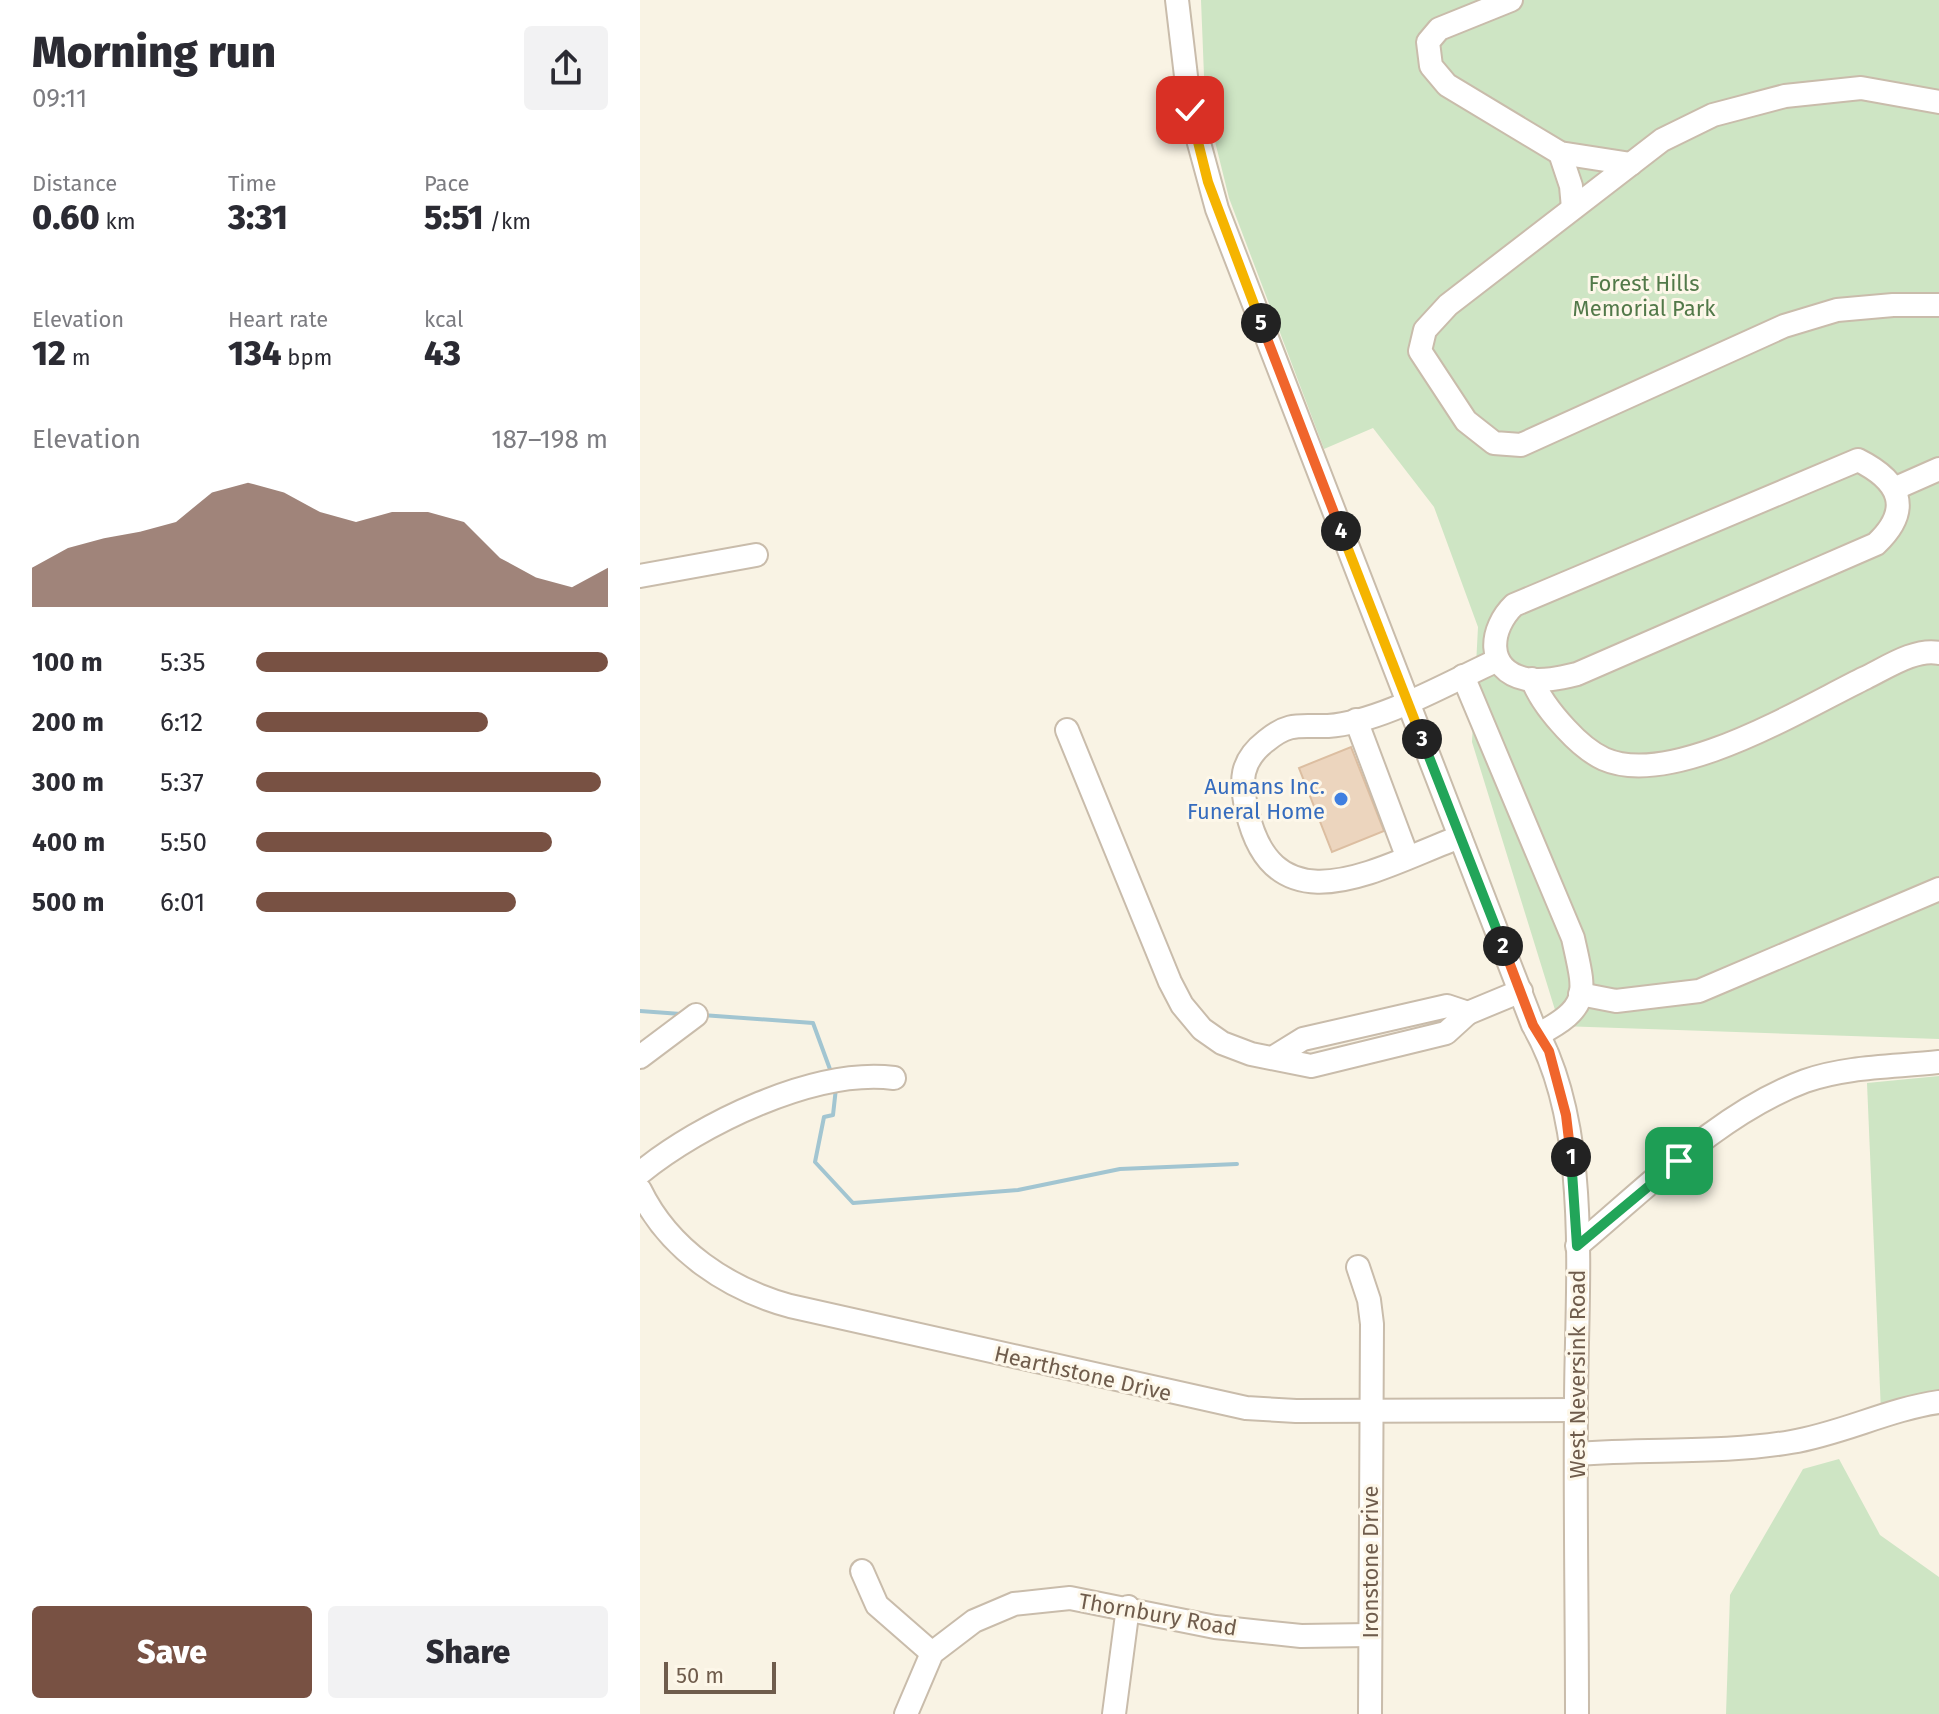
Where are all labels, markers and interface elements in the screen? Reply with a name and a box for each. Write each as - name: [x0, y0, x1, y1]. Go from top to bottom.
- text: Morning run: [32, 26, 276, 79]
- button: share: [524, 26, 608, 110]
- pin: [1156, 76, 1224, 144]
- text: 09:11: [32, 83, 87, 114]
- icon: check: [1168, 88, 1212, 132]
- text: Distance: [32, 170, 117, 197]
- text: Time: [228, 170, 276, 197]
- text: Pace: [424, 170, 470, 197]
- text: 0.60: [32, 197, 100, 238]
- text: 3:31: [228, 197, 288, 238]
- text: 5:51: [424, 197, 484, 238]
- text: km: [100, 208, 136, 235]
- text: /km: [484, 208, 531, 235]
- park label: Forest Hills Memorial Park: [1573, 270, 1716, 322]
- pin: 5: [1241, 303, 1281, 343]
- text: Elevation: [32, 306, 124, 333]
- text: Heart rate: [228, 306, 328, 333]
- text: kcal: [424, 306, 464, 333]
- text: 5: [1255, 309, 1267, 336]
- text: 12: [32, 333, 66, 374]
- text: 134: [228, 333, 281, 374]
- text: 43: [424, 333, 461, 374]
- text: m: [66, 344, 91, 371]
- text: bpm: [281, 344, 332, 371]
- text: Elevation: [32, 424, 141, 455]
- text: 187–198 m: [491, 424, 608, 455]
- pin: 4: [1321, 511, 1361, 551]
- text: 4: [1335, 517, 1347, 544]
- text: 100 m: [32, 647, 103, 678]
- text: 5:35: [160, 647, 206, 678]
- text: 200 m: [32, 707, 104, 738]
- text: 6:12: [160, 707, 203, 738]
- pin: 3: [1402, 719, 1442, 759]
- text: 3: [1416, 725, 1428, 752]
- text: 300 m: [32, 767, 104, 798]
- text: 5:37: [160, 767, 204, 798]
- place label: Aumans Inc. Funeral Home: [1187, 773, 1325, 825]
- marker: Aumans Inc. Funeral Home: [1332, 790, 1350, 808]
- text: 400 m: [32, 827, 105, 858]
- text: 5:50: [160, 827, 207, 858]
- text: 500 m: [32, 887, 105, 918]
- text: 6:01: [160, 887, 205, 918]
- pin: 2: [1483, 926, 1523, 966]
- text: 2: [1497, 932, 1509, 959]
- pin: [1645, 1127, 1713, 1195]
- pin: 1: [1551, 1137, 1591, 1177]
- icon: arrive: [1657, 1139, 1701, 1183]
- text: 1: [1566, 1143, 1576, 1170]
- street label: West Neversink Road: [1564, 1269, 1591, 1479]
- street label: Hearthstone Drive: [992, 1340, 1174, 1407]
- street label: Ironstone Drive: [1357, 1485, 1384, 1639]
- street label: Thornbury Road: [1077, 1587, 1239, 1642]
- button: Save: [32, 1606, 312, 1698]
- button: Share: [328, 1606, 608, 1698]
- scale bar: [664, 1658, 776, 1694]
- text: 50 m: [676, 1662, 724, 1689]

